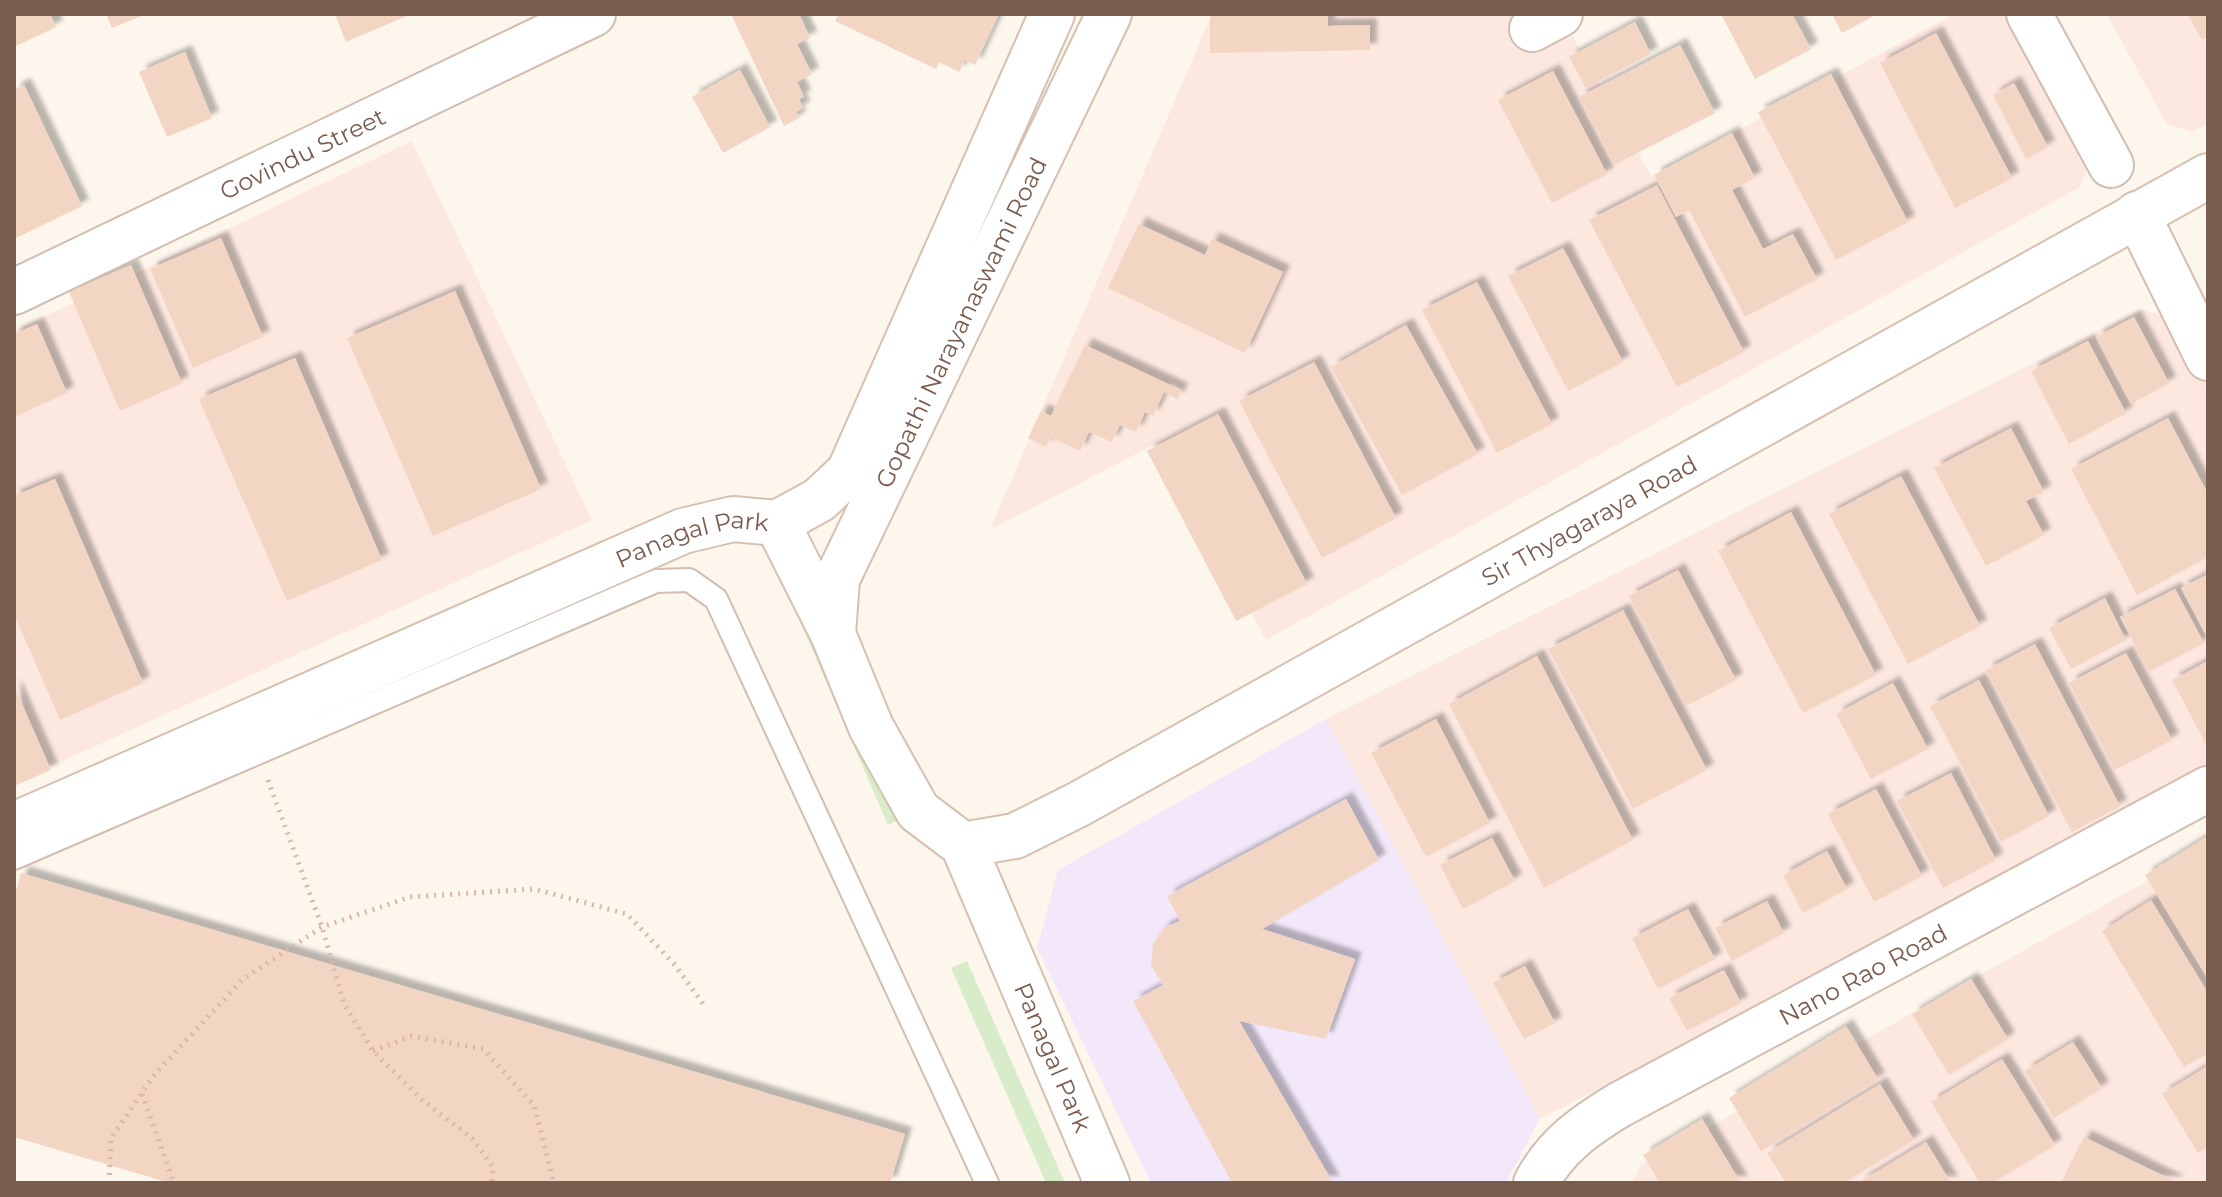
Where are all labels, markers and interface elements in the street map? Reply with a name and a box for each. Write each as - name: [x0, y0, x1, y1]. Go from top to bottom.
- street label: Govindu Street: [215, 101, 390, 206]
- street label: Gopathi Narayanaswami Road: [869, 152, 1052, 492]
- street label: Sir Thyagaraya Road: [1476, 449, 1702, 592]
- street label: Panagal Park: [611, 504, 770, 573]
- street label: Nano Rao Road: [1774, 917, 1952, 1031]
- street label: Panagal Park: [1009, 978, 1098, 1137]

